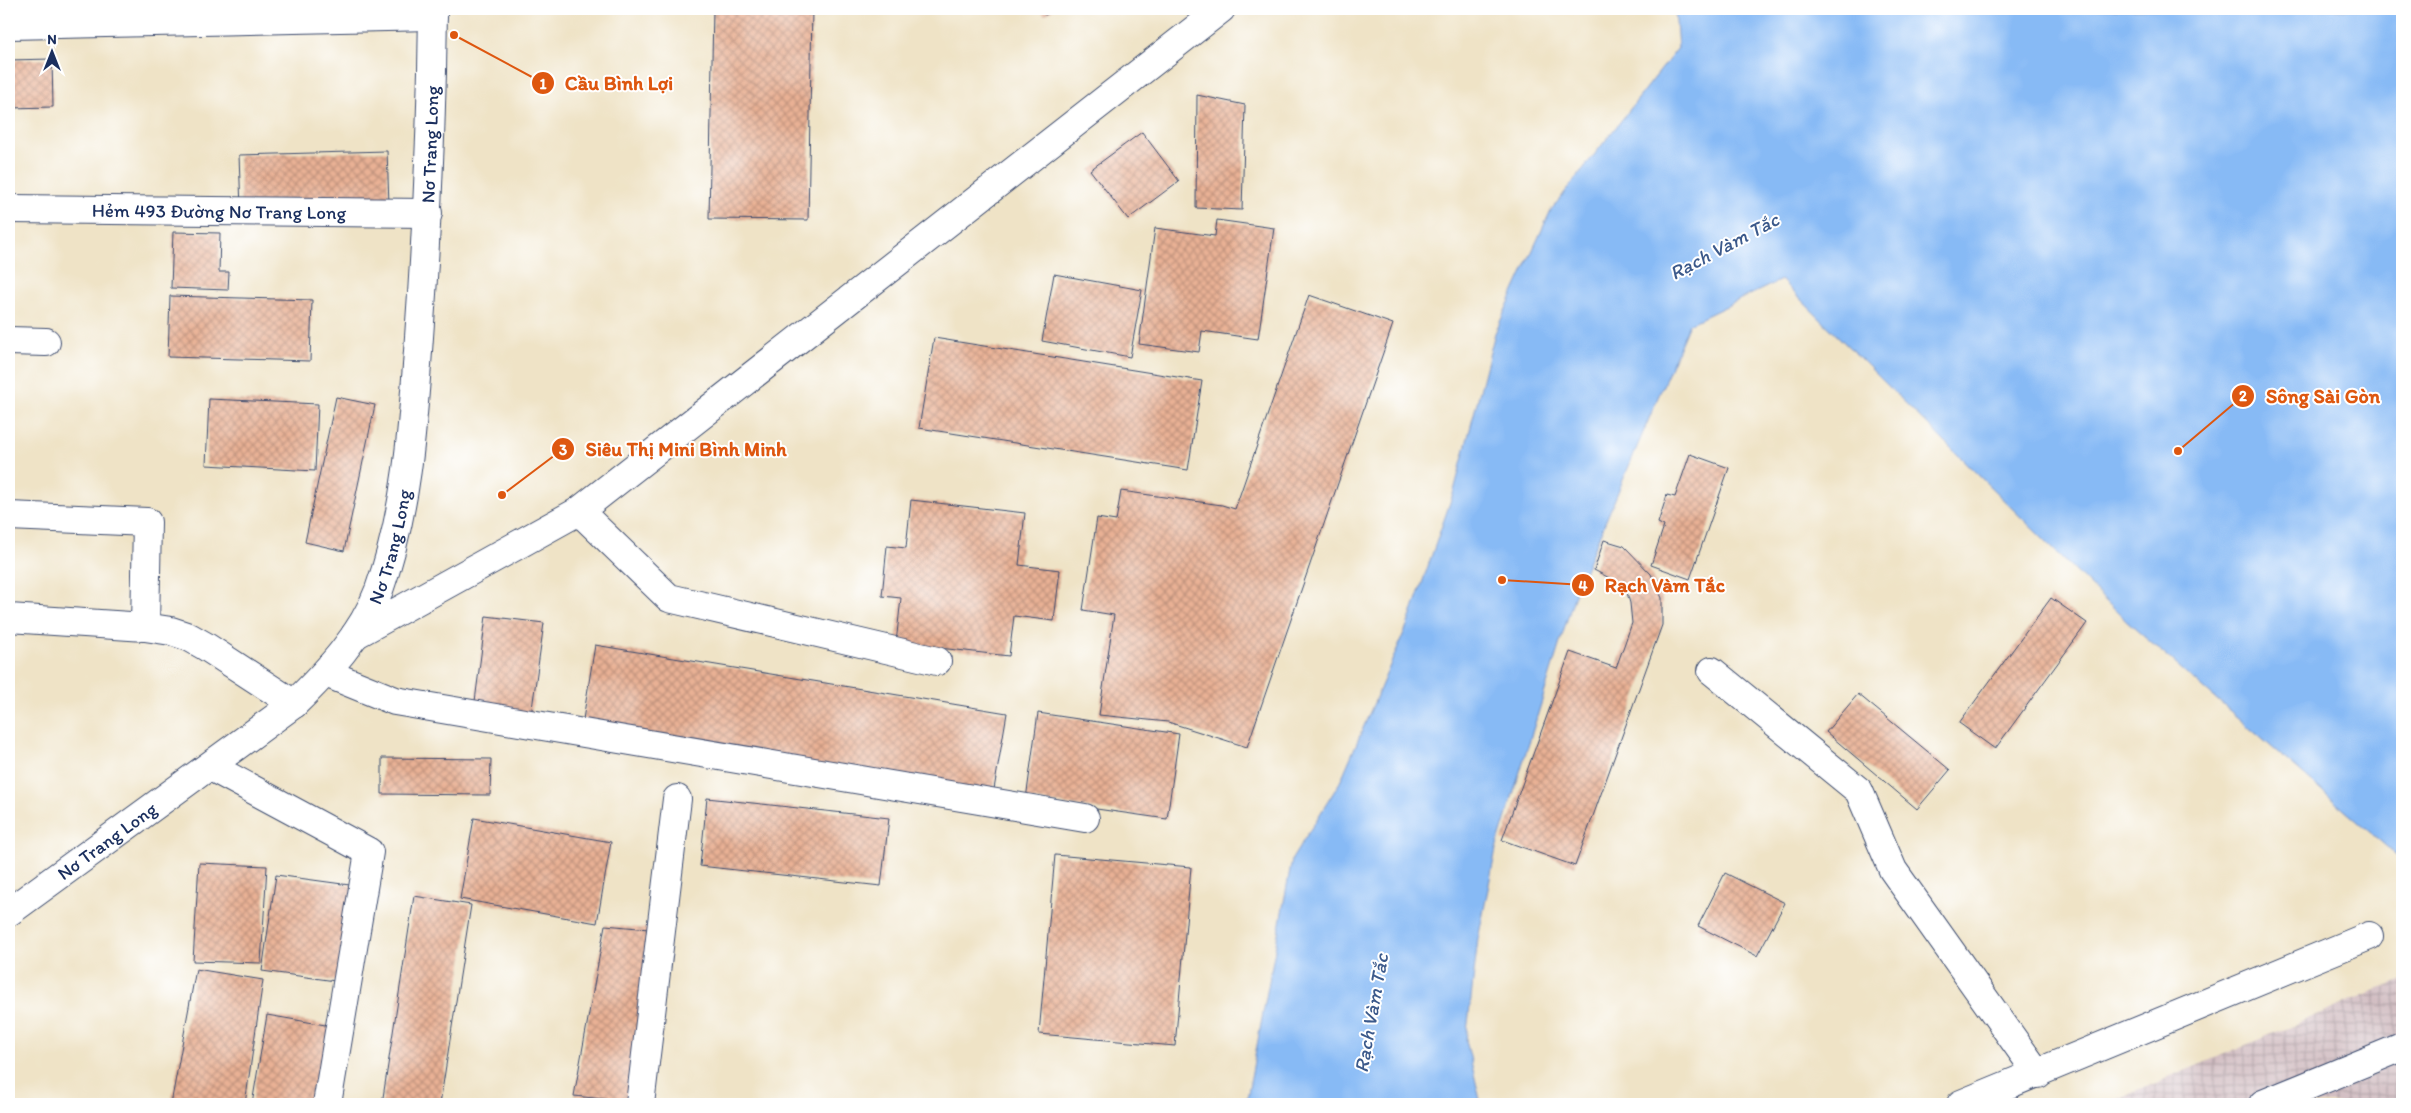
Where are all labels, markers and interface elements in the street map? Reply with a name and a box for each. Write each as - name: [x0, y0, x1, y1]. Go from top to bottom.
- north arrow: [28, 28, 78, 78]
- text: N: [47, 31, 57, 48]
- callout: Cầu Bình Lợi: [530, 66, 684, 101]
- text: Cầu Bình Lợi: [565, 71, 673, 95]
- text: 1: [540, 75, 547, 93]
- street label: Nơ Trang Long: [416, 85, 444, 204]
- street label: Hẻm 493 Đường Nơ Trang Long: [92, 199, 347, 224]
- water label: Rạch Vàm Tắc: [1665, 207, 1783, 285]
- callout: Sông Sài Gòn: [2230, 379, 2390, 414]
- text: Sông Sài Gòn: [2266, 384, 2381, 409]
- text: 2: [2239, 387, 2247, 405]
- callout: Siêu Thị Mini Bình Minh: [551, 432, 797, 467]
- text: Siêu Thị Mini Bình Minh: [585, 437, 787, 461]
- text: 3: [559, 441, 567, 459]
- street label: Nơ Trang Long: [364, 487, 416, 608]
- callout: Rạch Vàm Tắc: [1571, 568, 1734, 603]
- text: Rạch Vàm Tắc: [1605, 573, 1726, 597]
- text: 4: [1578, 577, 1588, 595]
- street label: Nơ Trang Long: [53, 797, 162, 885]
- water label: Rạch Vàm Tắc: [1349, 951, 1393, 1074]

